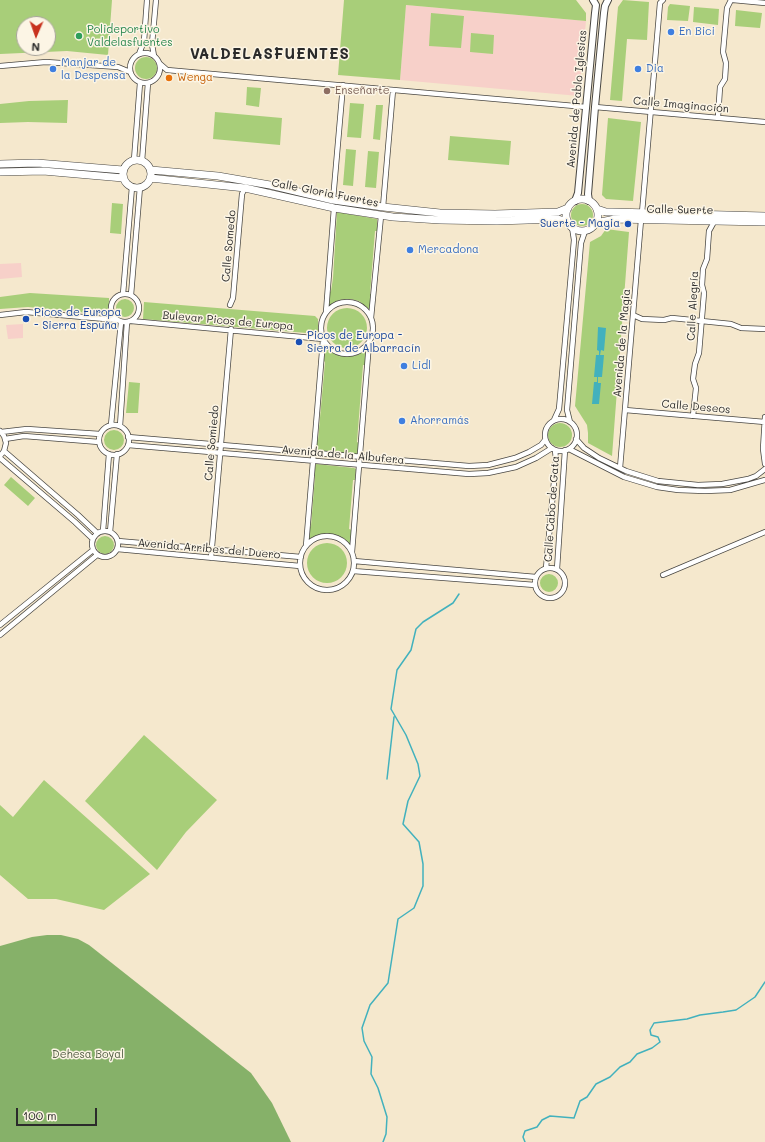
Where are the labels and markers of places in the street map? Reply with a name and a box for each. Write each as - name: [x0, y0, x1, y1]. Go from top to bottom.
- place label: Polideportivo Valdelasfuentes: [87, 23, 173, 49]
- place label: En Bici: [679, 25, 715, 39]
- marker: En Bici: [666, 27, 676, 37]
- marker: Polideportivo Valdelasfuentes: [74, 31, 84, 41]
- place label: Manjar de la Despensa: [61, 56, 126, 82]
- place label: Dia: [646, 62, 664, 76]
- marker: Manjar de la Despensa: [48, 64, 58, 74]
- marker: Dia: [633, 64, 643, 74]
- place label: Wenga: [177, 71, 213, 85]
- marker: Wenga: [164, 73, 174, 83]
- place label: Enseñarte: [335, 84, 390, 98]
- marker: Enseñarte: [322, 86, 332, 96]
- place label: Suerte - Magia: [540, 217, 620, 231]
- marker: Suerte - Magia: [623, 219, 633, 229]
- place label: Mercadona: [418, 243, 479, 257]
- marker: Mercadona: [405, 245, 415, 255]
- place label: Picos de Europa - Sierra Espuña: [34, 306, 121, 332]
- marker: Picos de Europa - Sierra Espuña: [21, 314, 31, 324]
- place label: Picos de Europa - Sierra de Albarracín: [307, 329, 420, 355]
- marker: Picos de Europa - Sierra de Albarracín: [294, 337, 304, 347]
- place label: Lidl: [412, 359, 431, 373]
- marker: Lidl: [399, 361, 409, 371]
- place label: Ahorramás: [410, 414, 469, 428]
- marker: Ahorramás: [397, 416, 407, 426]

